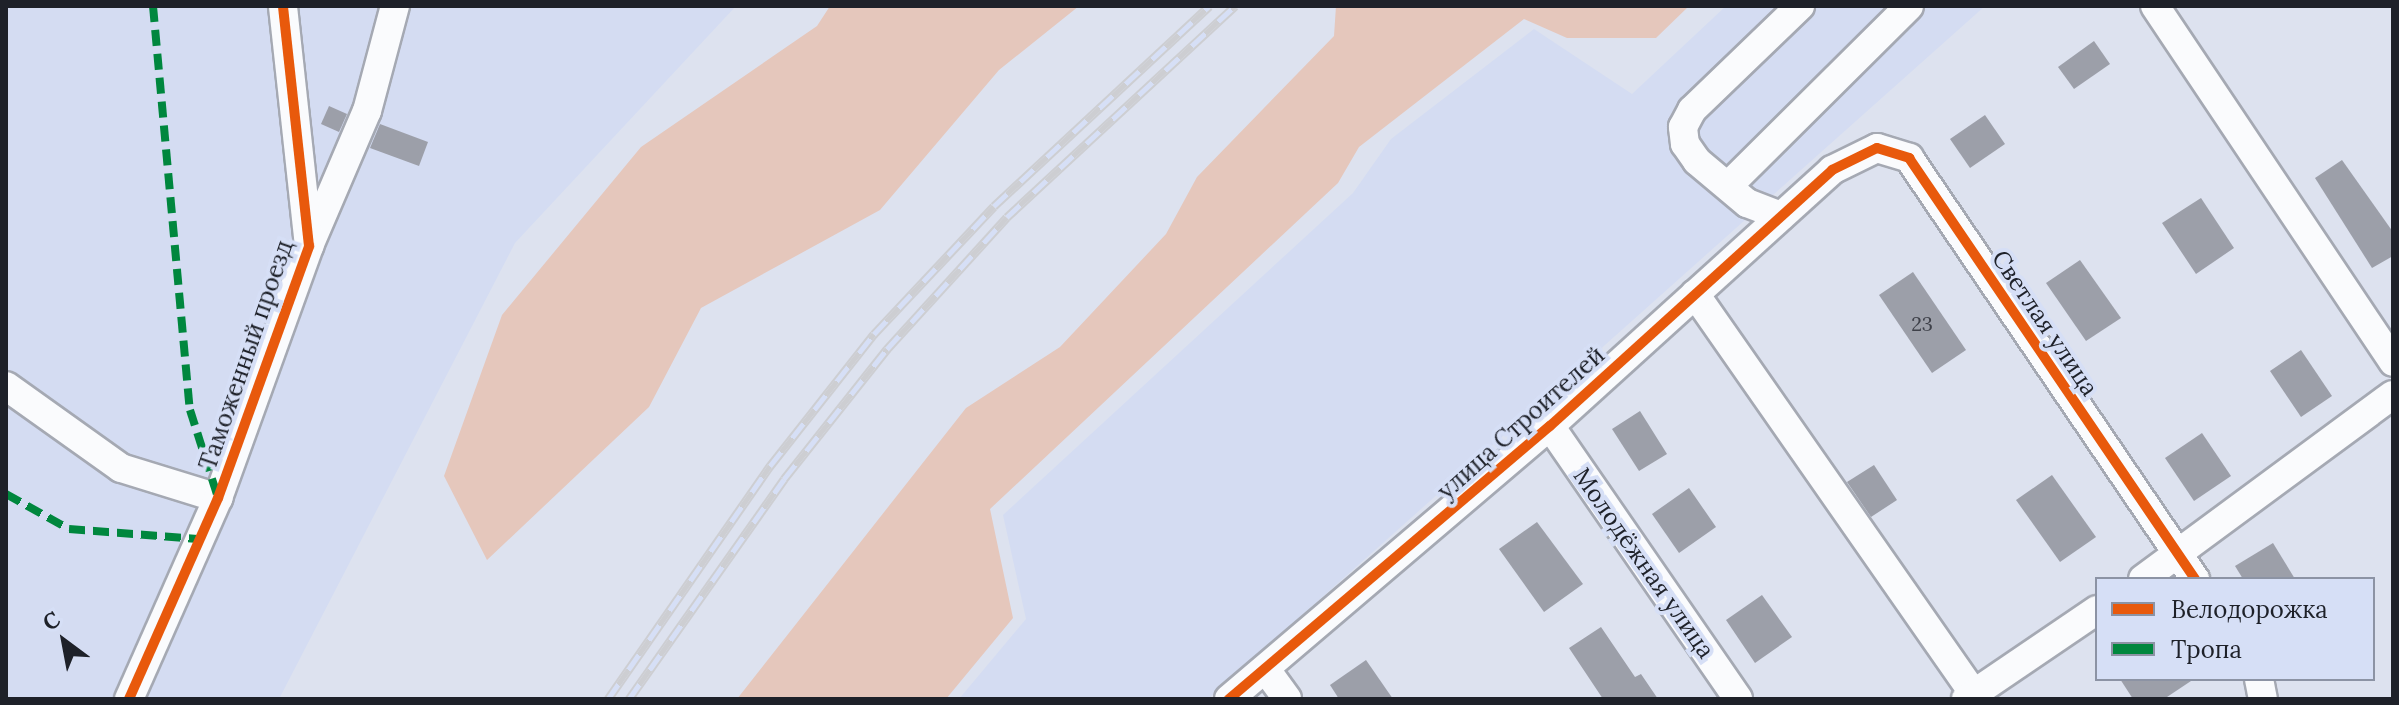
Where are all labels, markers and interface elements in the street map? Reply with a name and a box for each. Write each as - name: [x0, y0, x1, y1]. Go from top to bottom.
- street label: Таможенный проезд: [193, 236, 299, 474]
- street label: Светлая улица: [1986, 245, 2104, 401]
- house number: 23: [1911, 311, 1933, 335]
- street label: улица Строителей: [1432, 341, 1610, 505]
- street label: Молодёжная улица: [1567, 462, 1721, 664]
- legend: [2095, 577, 2375, 681]
- text: Велодорожка: [2171, 594, 2328, 625]
- north arrow: [24, 601, 104, 681]
- text: С: [37, 605, 65, 637]
- text: Тропа: [2171, 634, 2242, 665]

